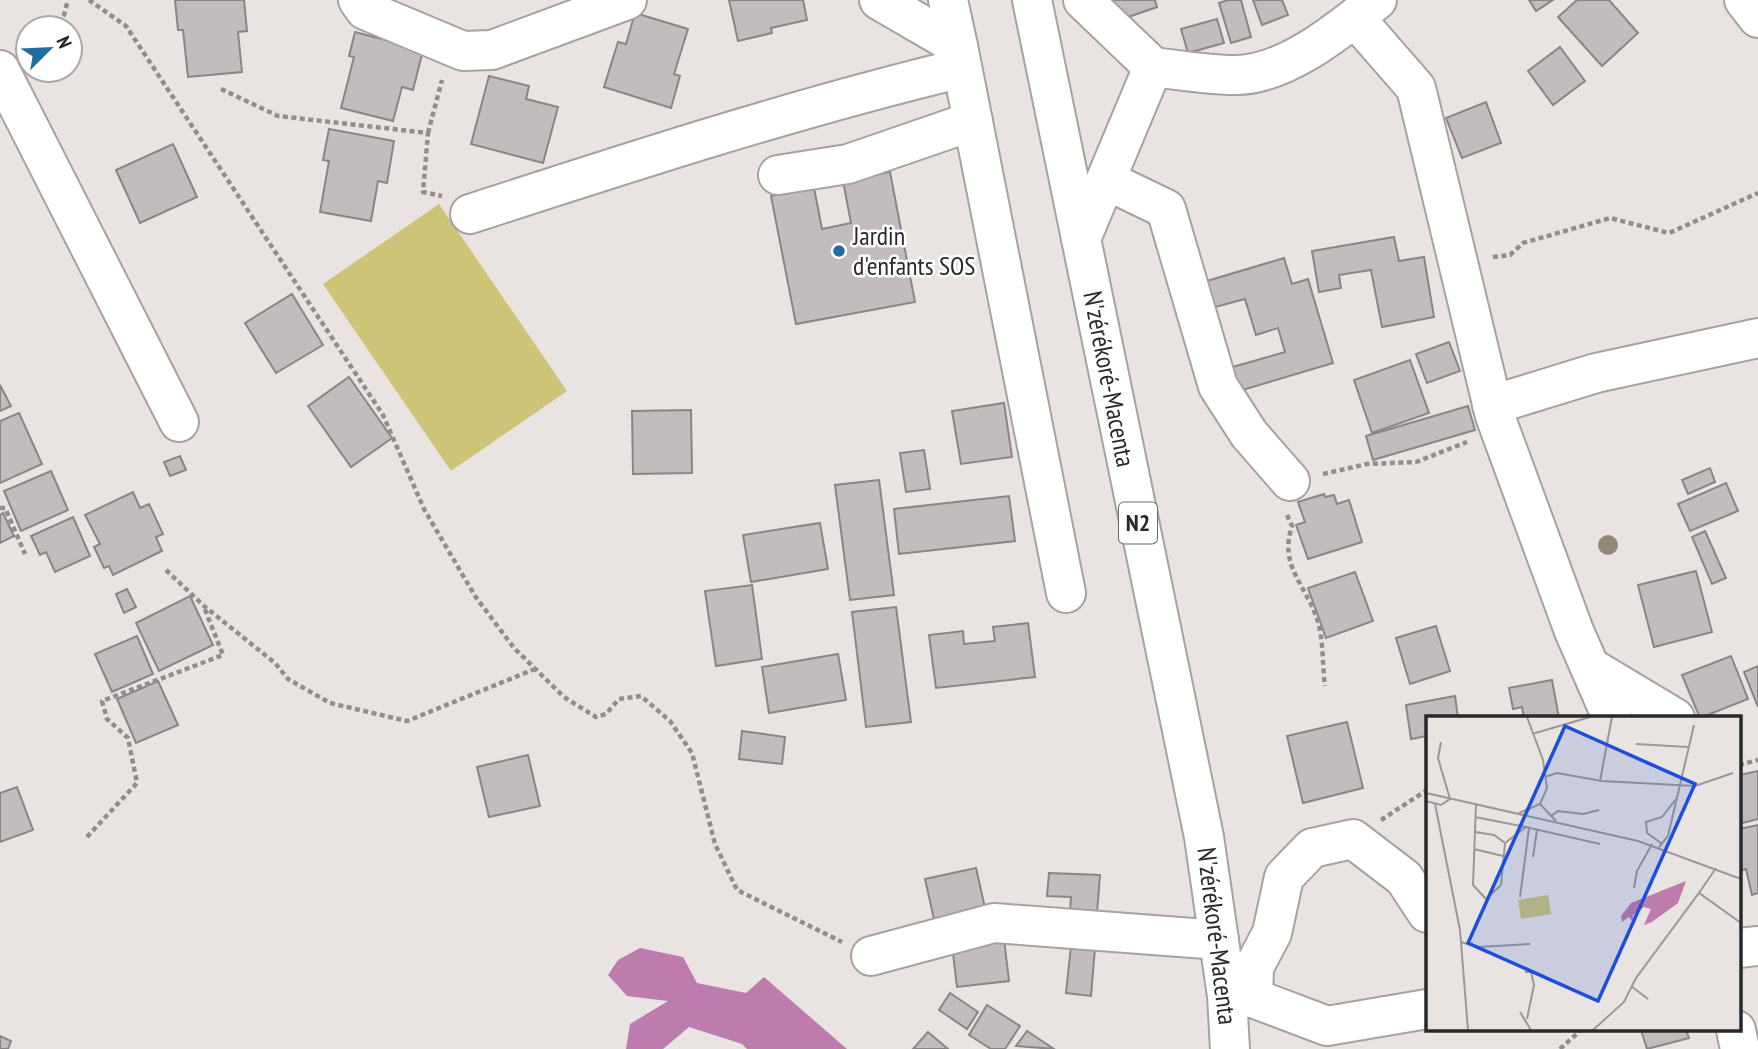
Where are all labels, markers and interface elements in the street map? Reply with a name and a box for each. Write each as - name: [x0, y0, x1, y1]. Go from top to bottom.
- north arrow: [14, 14, 84, 84]
- text: N: [51, 33, 78, 52]
- place label: Jardin d'enfants SOS: [852, 219, 975, 282]
- marker: Jardin d'enfants SOS: [831, 243, 847, 259]
- street label: N'zérékoré-Macenta: [1076, 288, 1143, 470]
- road number: N2: [1119, 502, 1157, 544]
- inset map: [1426, 716, 1740, 1032]
- street label: N'zérékoré-Macenta: [1190, 845, 1245, 1026]

